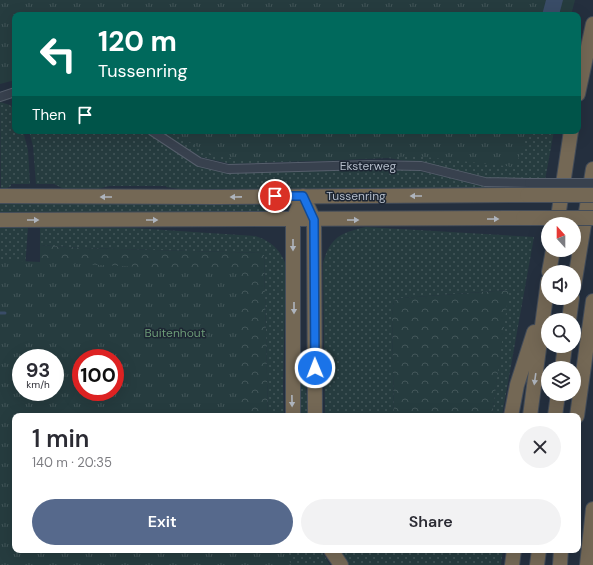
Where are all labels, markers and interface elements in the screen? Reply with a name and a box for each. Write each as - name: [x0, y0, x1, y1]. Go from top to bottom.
- text: 120 m: [98, 23, 177, 60]
- icon: left: [32, 28, 84, 80]
- text: Tussenring: [98, 59, 188, 83]
- icon: arrive: [74, 104, 96, 126]
- text: Then: [32, 105, 66, 125]
- street label: Eksterweg: [340, 158, 397, 174]
- pin: [258, 179, 292, 213]
- icon: arrive: [264, 185, 286, 207]
- street label: Tussenring: [326, 188, 386, 204]
- one-way arrow: [409, 193, 422, 199]
- one-way arrow: [99, 194, 112, 200]
- one-way arrow: [229, 194, 242, 200]
- one-way arrow: [487, 215, 499, 222]
- one-way arrow: [27, 217, 40, 223]
- one-way arrow: [146, 217, 159, 223]
- one-way arrow: [347, 217, 360, 223]
- north arrow: [541, 217, 581, 257]
- map controls: [541, 217, 581, 401]
- one-way arrow: [290, 239, 296, 252]
- button: sound: [541, 265, 581, 305]
- one-way arrow: [291, 302, 297, 315]
- button: search: [541, 313, 581, 353]
- park label: Buitenhout: [145, 325, 206, 341]
- position arrow: [294, 347, 336, 389]
- speed limit sign: 100: [72, 349, 124, 401]
- text: 93: [26, 357, 50, 383]
- button: layers: [541, 361, 581, 401]
- one-way arrow: [532, 373, 538, 385]
- text: km/h: [26, 378, 50, 391]
- one-way arrow: [289, 395, 295, 408]
- text: 1 min: [32, 423, 89, 454]
- button: close: [519, 426, 561, 468]
- text: 140 m · 20:35: [32, 454, 112, 471]
- button: Exit: [32, 499, 293, 545]
- button: Share: [301, 499, 561, 545]

